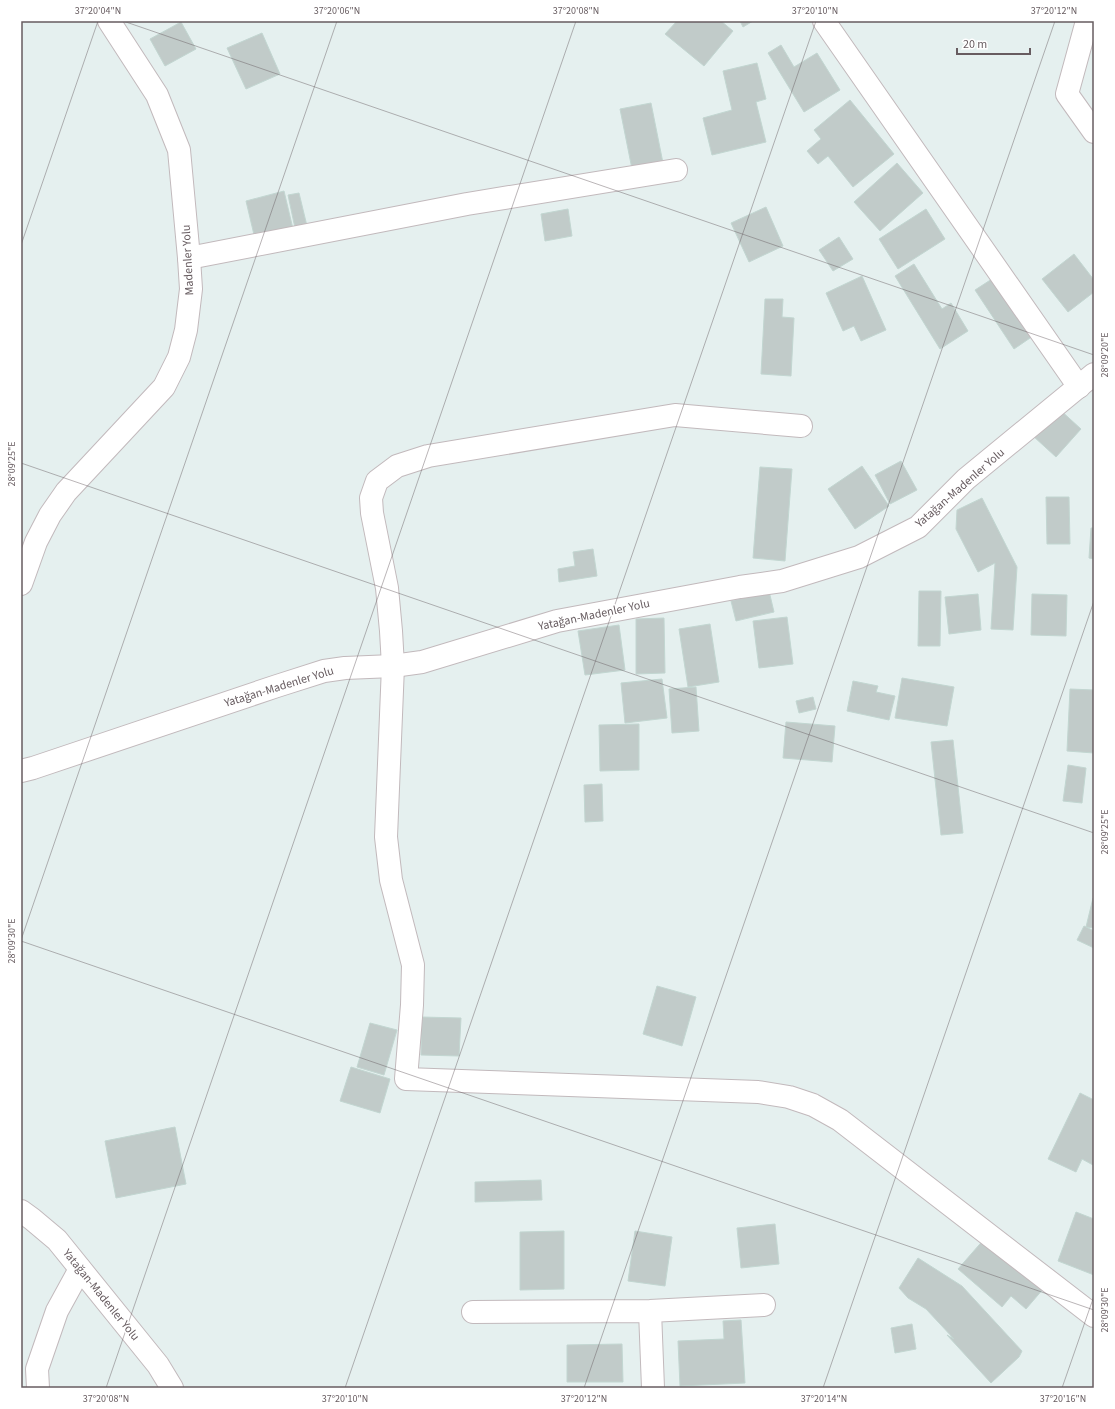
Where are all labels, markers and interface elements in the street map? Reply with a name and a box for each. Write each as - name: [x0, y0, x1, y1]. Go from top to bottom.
- text: 37°20'04"N: [75, 4, 121, 18]
- text: 37°20'06"N: [314, 4, 360, 18]
- text: 37°20'08"N: [553, 4, 599, 18]
- text: 37°20'10"N: [792, 4, 838, 18]
- text: 37°20'12"N: [1031, 4, 1077, 18]
- scale bar: [957, 30, 1030, 56]
- text: 20 m: [963, 36, 987, 53]
- street label: Madenler Yolu: [178, 224, 198, 296]
- text: 28°09'20"E: [1098, 332, 1112, 378]
- text: 28°09'25"E: [5, 441, 19, 487]
- street label: Yatağan-Madenler Yolu: [911, 444, 1008, 532]
- street label: Yatağan-Madenler Yolu: [536, 595, 651, 635]
- street label: Yatağan-Madenler Yolu: [221, 662, 336, 712]
- text: 28°09'25"E: [1098, 809, 1112, 855]
- text: 28°09'30"E: [5, 918, 19, 964]
- street label: Yatağan-Madenler Yolu: [58, 1245, 143, 1345]
- text: 28°09'30"E: [1098, 1287, 1112, 1333]
- text: 37°20'08"N: [83, 1392, 129, 1406]
- text: 37°20'10"N: [322, 1392, 368, 1406]
- text: 37°20'12"N: [561, 1392, 607, 1406]
- text: 37°20'14"N: [801, 1392, 847, 1406]
- text: 37°20'16"N: [1040, 1392, 1086, 1406]

